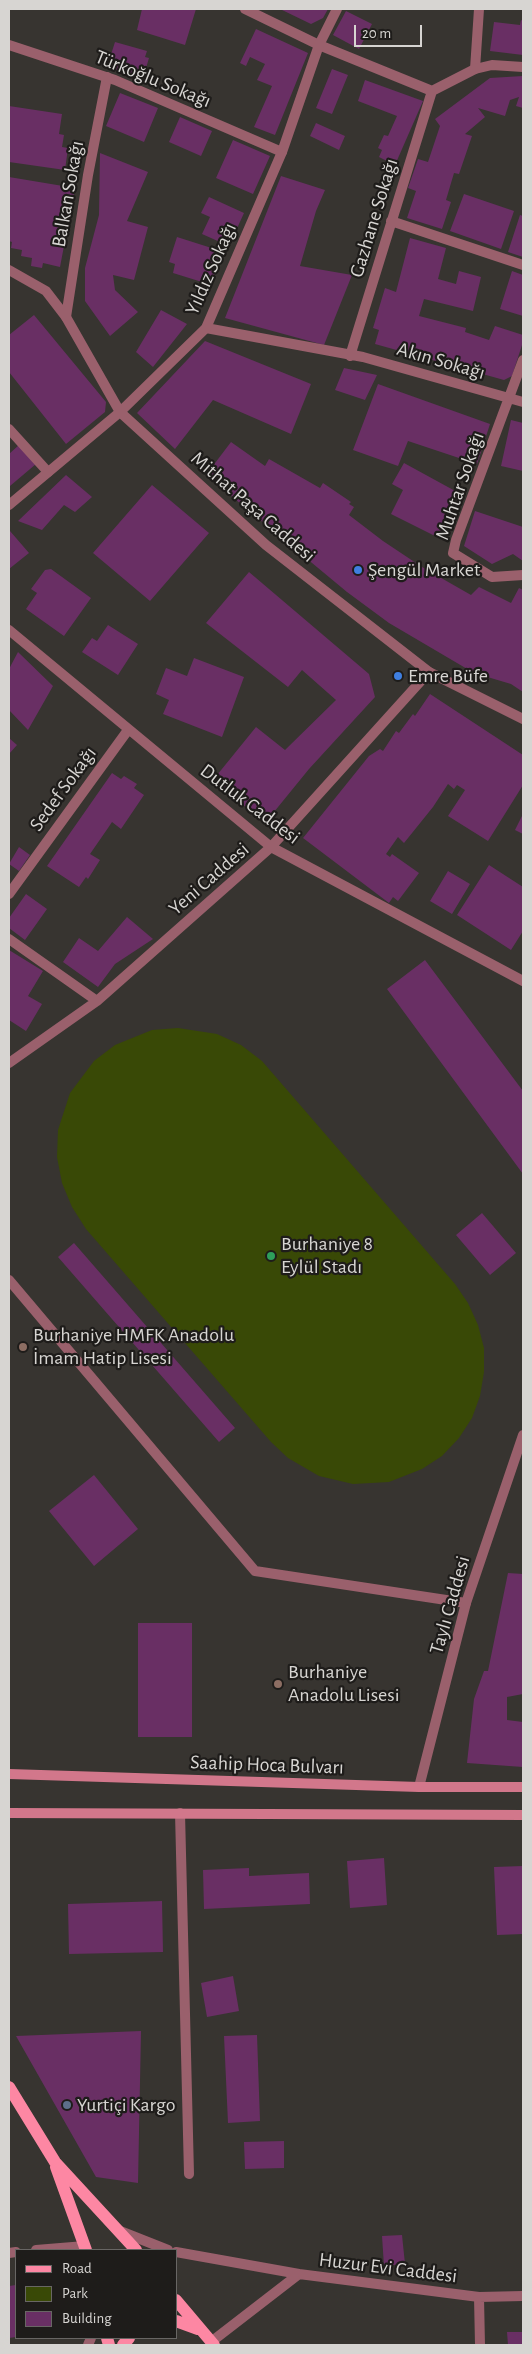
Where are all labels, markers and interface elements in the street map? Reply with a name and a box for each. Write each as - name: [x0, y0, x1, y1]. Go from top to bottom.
- scale bar: [357, 15, 424, 47]
- text: 20 m: [362, 26, 391, 41]
- street label: Türkoğlu Sokağı: [91, 45, 215, 113]
- street label: Balkan Sokağı: [47, 139, 89, 249]
- street label: Gazhane Sokağı: [345, 156, 403, 280]
- street label: Yıldız Sokağı: [180, 219, 242, 319]
- street label: Akın Sokağı: [394, 337, 488, 385]
- street label: Muhtar Sokağı: [430, 429, 490, 543]
- street label: Mithat Paşa Caddesi: [186, 446, 320, 568]
- place label: Şengül Market: [368, 558, 480, 582]
- marker: Şengül Market: [352, 564, 364, 576]
- place label: Emre Büfe: [408, 664, 488, 688]
- marker: Emre Büfe: [392, 670, 404, 682]
- street label: Sedef Sokağı: [24, 742, 102, 836]
- street label: Dutluk Caddesi: [195, 759, 305, 849]
- street label: Yeni Caddesi: [164, 838, 254, 920]
- place label: Burhaniye 8 Eylül Stadı: [281, 1232, 373, 1279]
- marker: Burhaniye 8 Eylül Stadı: [265, 1250, 277, 1262]
- place label: Burhaniye HMFK Anadolu İmam Hatip Lisesi: [33, 1323, 234, 1370]
- marker: Burhaniye HMFK Anadolu İmam Hatip Lisesi: [17, 1341, 29, 1353]
- street label: Taylı Caddesi: [425, 1553, 475, 1657]
- place label: Burhaniye Anadolu Lisesi: [288, 1660, 400, 1707]
- marker: Burhaniye Anadolu Lisesi: [272, 1678, 284, 1690]
- street label: Saahip Hoca Bulvarı: [190, 1750, 344, 1780]
- place label: Yurtiçi Kargo: [77, 2093, 176, 2117]
- marker: Yurtiçi Kargo: [61, 2099, 73, 2111]
- street label: Huzur Evi Caddesi: [318, 2248, 458, 2288]
- legend: [15, 2249, 178, 2339]
- text: Road: [62, 2261, 92, 2276]
- text: Park: [62, 2286, 88, 2301]
- text: Building: [62, 2311, 112, 2326]

